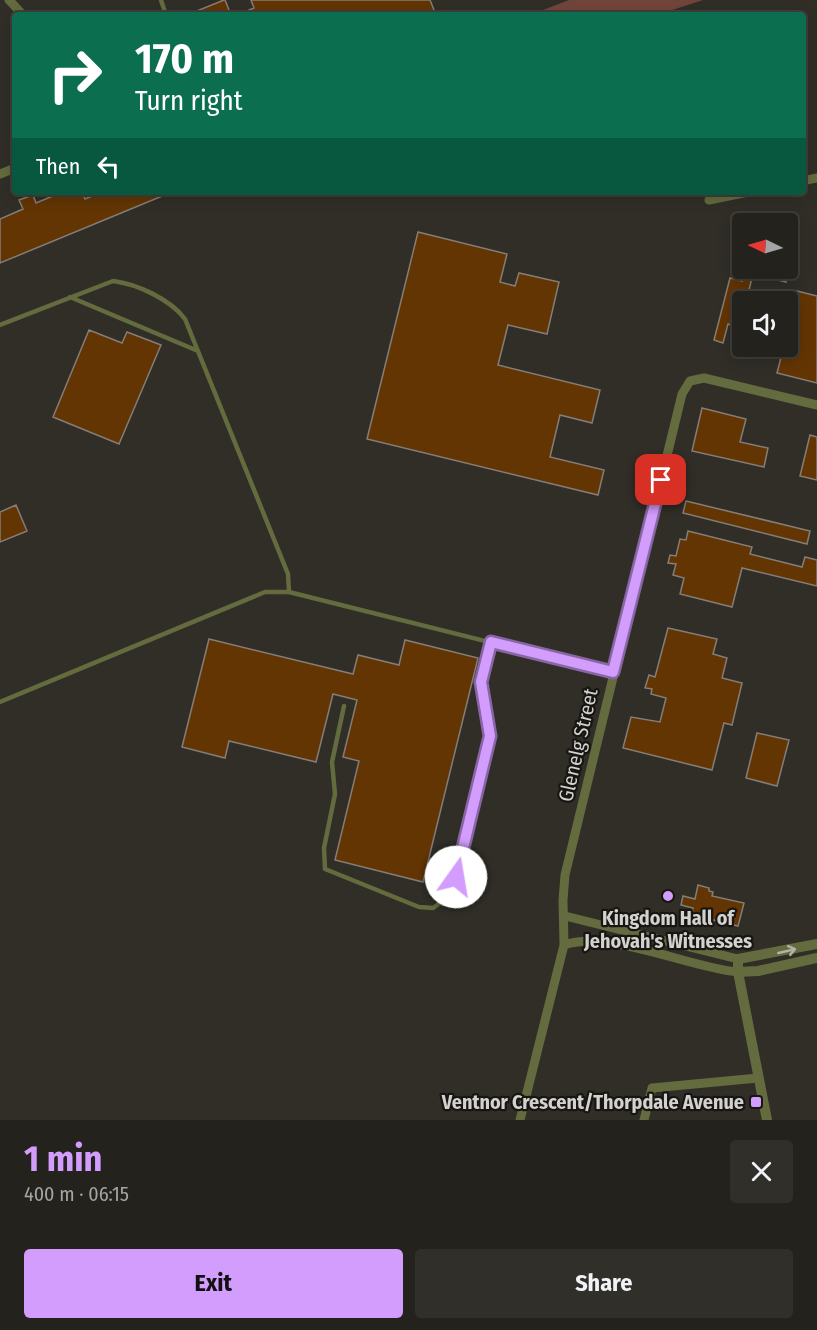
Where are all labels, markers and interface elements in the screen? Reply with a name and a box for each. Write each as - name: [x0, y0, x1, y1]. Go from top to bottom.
- text: 170 m: [135, 34, 234, 84]
- icon: right: [36, 36, 114, 114]
- text: Turn right: [135, 85, 243, 117]
- icon: left: [92, 150, 125, 183]
- text: Then: [36, 153, 80, 180]
- north arrow: [732, 213, 798, 279]
- map controls: [732, 213, 798, 357]
- button: sound: [732, 291, 798, 357]
- pin: [635, 454, 686, 505]
- icon: arrive: [644, 463, 677, 496]
- street label: Glenelg Street: [553, 686, 603, 804]
- position arrow: [424, 845, 488, 909]
- marker: Kingdom Hall of Jehovah's Witnesses: [661, 889, 675, 903]
- place label: Kingdom Hall of Jehovah's Witnesses: [583, 906, 752, 953]
- one-way arrow: [777, 945, 796, 956]
- place label: Ventnor Crescent/Thorpdale Avenue: [441, 1090, 744, 1114]
- marker: Ventnor Crescent/Thorpdale Avenue: [749, 1095, 763, 1109]
- text: 1 min: [24, 1137, 102, 1181]
- button: close: [730, 1140, 793, 1203]
- text: 400 m · 06:15: [24, 1182, 129, 1206]
- button: Exit: [24, 1249, 403, 1318]
- button: Share: [415, 1249, 793, 1318]

